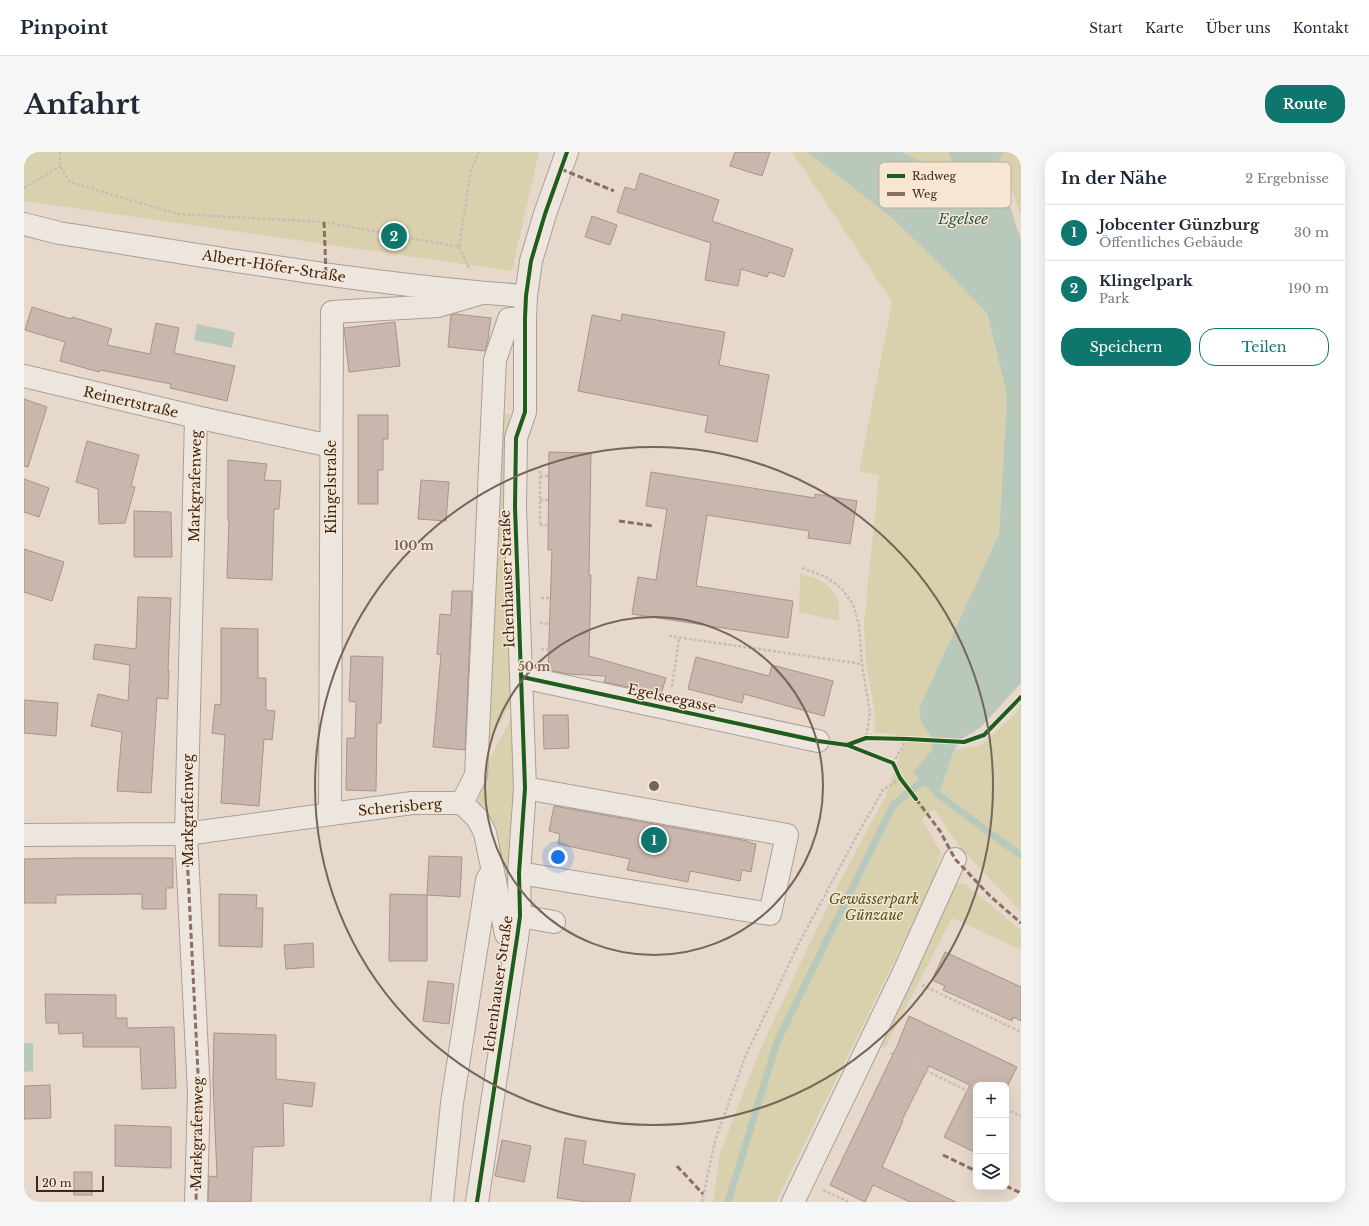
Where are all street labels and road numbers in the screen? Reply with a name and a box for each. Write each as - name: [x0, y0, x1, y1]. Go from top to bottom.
- street label: Albert-Höfer-Straße: [200, 246, 347, 286]
- street label: Reinertstraße: [82, 382, 180, 422]
- street label: Markgrafenweg: [185, 429, 205, 542]
- street label: Klingelstraße: [322, 440, 340, 534]
- street label: Ichenhauser Straße: [496, 510, 518, 648]
- street label: Egelseegasse: [626, 680, 718, 716]
- street label: Markgrafenweg: [179, 753, 197, 866]
- street label: Scherisberg: [357, 794, 443, 820]
- street label: Ichenhauser Straße: [479, 914, 517, 1054]
- street label: Markgrafenweg: [187, 1076, 207, 1189]

